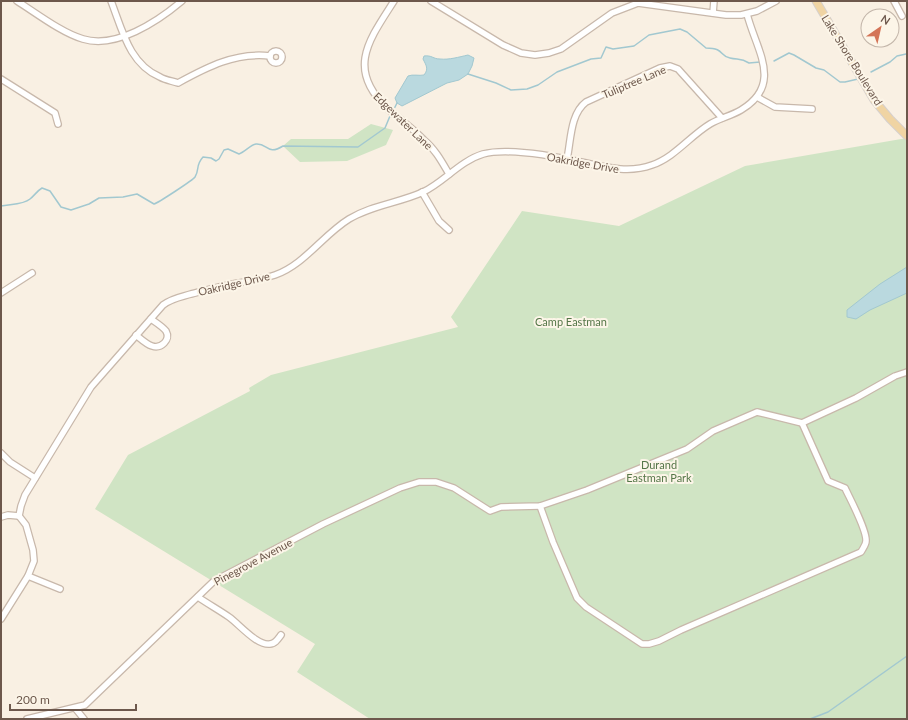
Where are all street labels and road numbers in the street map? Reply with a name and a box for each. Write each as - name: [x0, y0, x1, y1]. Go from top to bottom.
- street label: Lake Shore Boulevard: [819, 12, 886, 107]
- street label: Tuliptree Lane: [600, 62, 668, 101]
- street label: Edgewater Lane: [371, 89, 436, 152]
- street label: Oakridge Drive: [546, 150, 620, 175]
- street label: Oakridge Drive: [197, 269, 271, 298]
- street label: Pinegrove Avenue: [211, 535, 294, 588]

